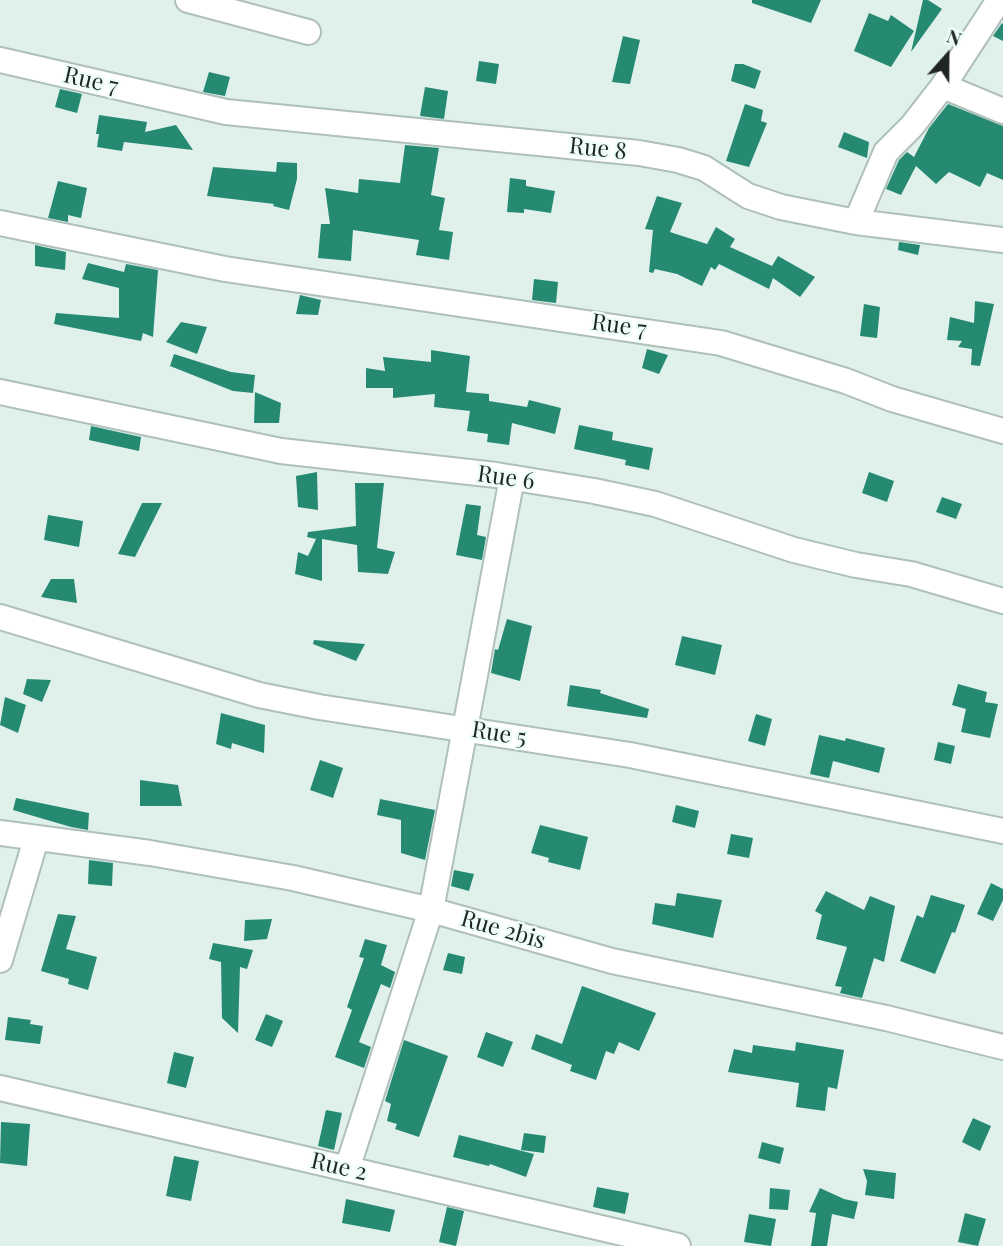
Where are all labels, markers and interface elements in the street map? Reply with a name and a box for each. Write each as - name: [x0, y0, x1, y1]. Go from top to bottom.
- north arrow: [912, 21, 982, 91]
- text: N: [943, 22, 966, 51]
- street label: Rue 7: [61, 61, 121, 101]
- street label: Rue 8: [568, 132, 628, 166]
- street label: Rue 7: [590, 309, 648, 343]
- street label: Rue 6: [476, 460, 536, 496]
- street label: Rue 5: [470, 716, 528, 752]
- street label: Rue 2bis: [458, 905, 548, 955]
- street label: Rue 2: [308, 1147, 370, 1187]

